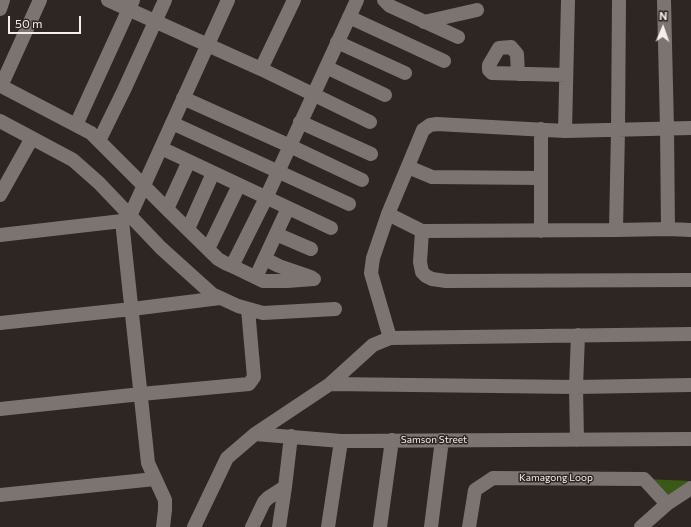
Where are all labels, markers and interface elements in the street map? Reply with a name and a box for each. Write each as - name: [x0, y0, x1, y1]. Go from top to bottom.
- scale bar: [10, 8, 83, 34]
- north arrow: [643, 8, 683, 48]
- text: N: [659, 9, 668, 22]
- text: 50 m: [15, 16, 43, 30]
- street label: Samson Street: [401, 434, 467, 446]
- street label: Kamagong Loop: [519, 472, 593, 484]

